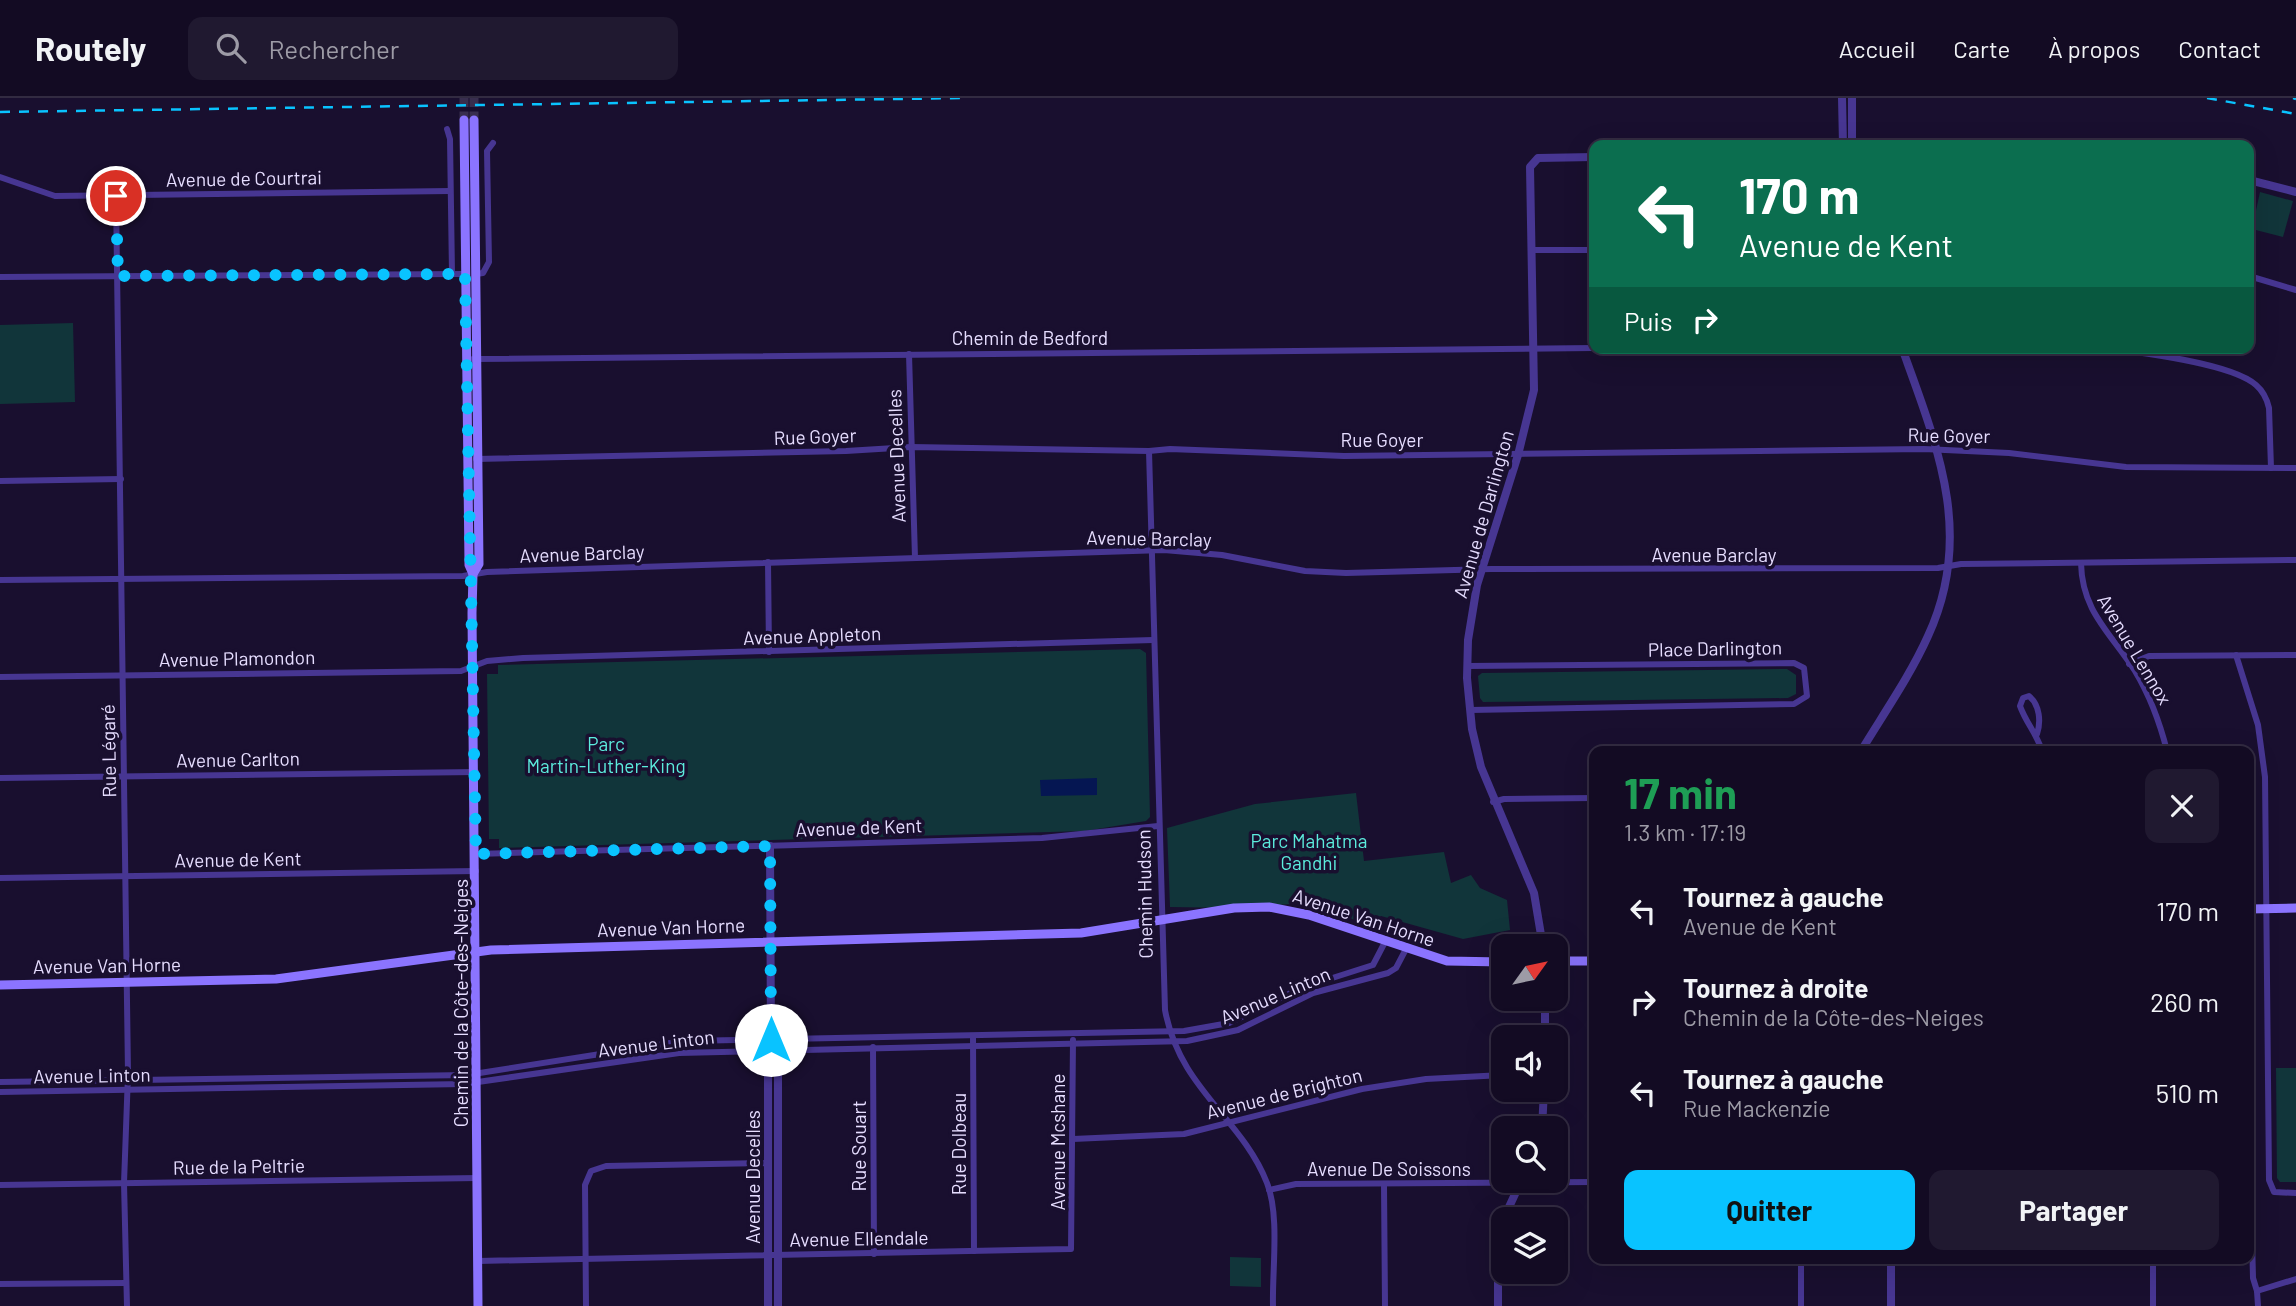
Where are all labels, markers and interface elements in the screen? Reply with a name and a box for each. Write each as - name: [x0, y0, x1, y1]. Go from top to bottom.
- search box: [188, 17, 678, 80]
- text: Routely: [35, 28, 146, 68]
- icon: search: [212, 29, 250, 67]
- text: Rechercher: [268, 33, 399, 64]
- text: Accueil: [1839, 34, 1915, 63]
- text: Carte: [1953, 34, 2010, 63]
- text: À propos: [2048, 34, 2140, 63]
- text: Contact: [2178, 34, 2261, 63]
- street label: Avenue de Courtrai: [166, 165, 322, 191]
- text: 170 m: [1739, 165, 1859, 224]
- pin: [86, 166, 146, 226]
- icon: left: [1624, 168, 1715, 259]
- icon: arrive: [97, 177, 135, 215]
- text: Avenue de Kent: [1739, 225, 1953, 263]
- icon: right: [1686, 301, 1724, 339]
- text: Puis: [1624, 305, 1672, 336]
- street label: Chemin de Bedford: [952, 326, 1108, 349]
- street label: Avenue Decelles: [882, 389, 910, 523]
- street label: Rue Goyer: [773, 423, 857, 449]
- street label: Rue Goyer: [1907, 423, 1991, 447]
- street label: Avenue de Darlington: [1448, 427, 1518, 601]
- street label: Rue Goyer: [1341, 428, 1423, 451]
- street label: Avenue Barclay: [1086, 525, 1212, 551]
- street label: Avenue Barclay: [519, 539, 645, 567]
- street label: Avenue Barclay: [1651, 543, 1777, 566]
- street label: Avenue Lennox: [2093, 590, 2177, 708]
- street label: Avenue Appleton: [742, 621, 882, 649]
- street label: Place Darlington: [1648, 635, 1782, 661]
- street label: Avenue Plamondon: [159, 645, 315, 671]
- street label: Rue Légaré: [96, 704, 120, 798]
- park label: Parc Martin-Luther-King: [526, 732, 686, 777]
- street label: Avenue Carlton: [176, 746, 300, 772]
- text: 17 min: [1624, 767, 1737, 817]
- button: close: [2145, 769, 2219, 843]
- street label: Avenue de Kent: [795, 813, 923, 841]
- text: 1.3 km · 17:19: [1624, 818, 1746, 846]
- street label: Chemin Hudson: [1131, 829, 1157, 959]
- park label: Parc Mahatma Gandhi: [1251, 829, 1367, 874]
- street label: Avenue de Kent: [174, 846, 302, 872]
- street label: Chemin de la Côte-des-Neiges: [449, 879, 472, 1127]
- text: Tournez à gauche: [1683, 881, 1884, 912]
- street label: Avenue Van Horne: [1290, 883, 1438, 951]
- icon: left: [1624, 892, 1662, 930]
- text: 170 m: [2156, 895, 2219, 926]
- text: Avenue de Kent: [1683, 912, 1837, 940]
- street label: Avenue Van Horne: [597, 913, 745, 941]
- north arrow: [1491, 934, 1568, 1012]
- map controls: [1491, 934, 1568, 1284]
- street label: Avenue Van Horne: [33, 952, 181, 978]
- street label: Avenue Linton: [1217, 961, 1333, 1029]
- text: Tournez à droite: [1683, 972, 1868, 1003]
- icon: right: [1624, 983, 1662, 1021]
- text: 260 m: [2150, 986, 2219, 1017]
- position arrow: [734, 1003, 808, 1077]
- text: Chemin de la Côte-des-Neiges: [1683, 1003, 1984, 1031]
- street label: Avenue Linton: [596, 1024, 716, 1062]
- button: sound: [1491, 1025, 1568, 1102]
- street label: Avenue Linton: [33, 1062, 151, 1088]
- street label: Avenue de Brighton: [1204, 1063, 1364, 1123]
- text: Tournez à gauche: [1683, 1063, 1884, 1094]
- street label: Avenue Mcshane: [1046, 1074, 1069, 1210]
- icon: left: [1624, 1074, 1662, 1112]
- text: 510 m: [2156, 1077, 2219, 1108]
- street label: Rue Dolbeau: [947, 1093, 970, 1195]
- text: Rue Mackenzie: [1683, 1094, 1831, 1122]
- street label: Rue Souart: [847, 1100, 870, 1192]
- street label: Avenue Decelles: [741, 1110, 764, 1244]
- button: search: [1491, 1116, 1568, 1193]
- street label: Rue de la Peltrie: [173, 1153, 305, 1179]
- street label: Avenue De Soissons: [1307, 1157, 1471, 1180]
- button: Quitter: [1624, 1170, 1915, 1250]
- button: Partager: [1929, 1170, 2219, 1250]
- button: layers: [1491, 1207, 1568, 1284]
- street label: Avenue Ellendale: [789, 1225, 929, 1251]

